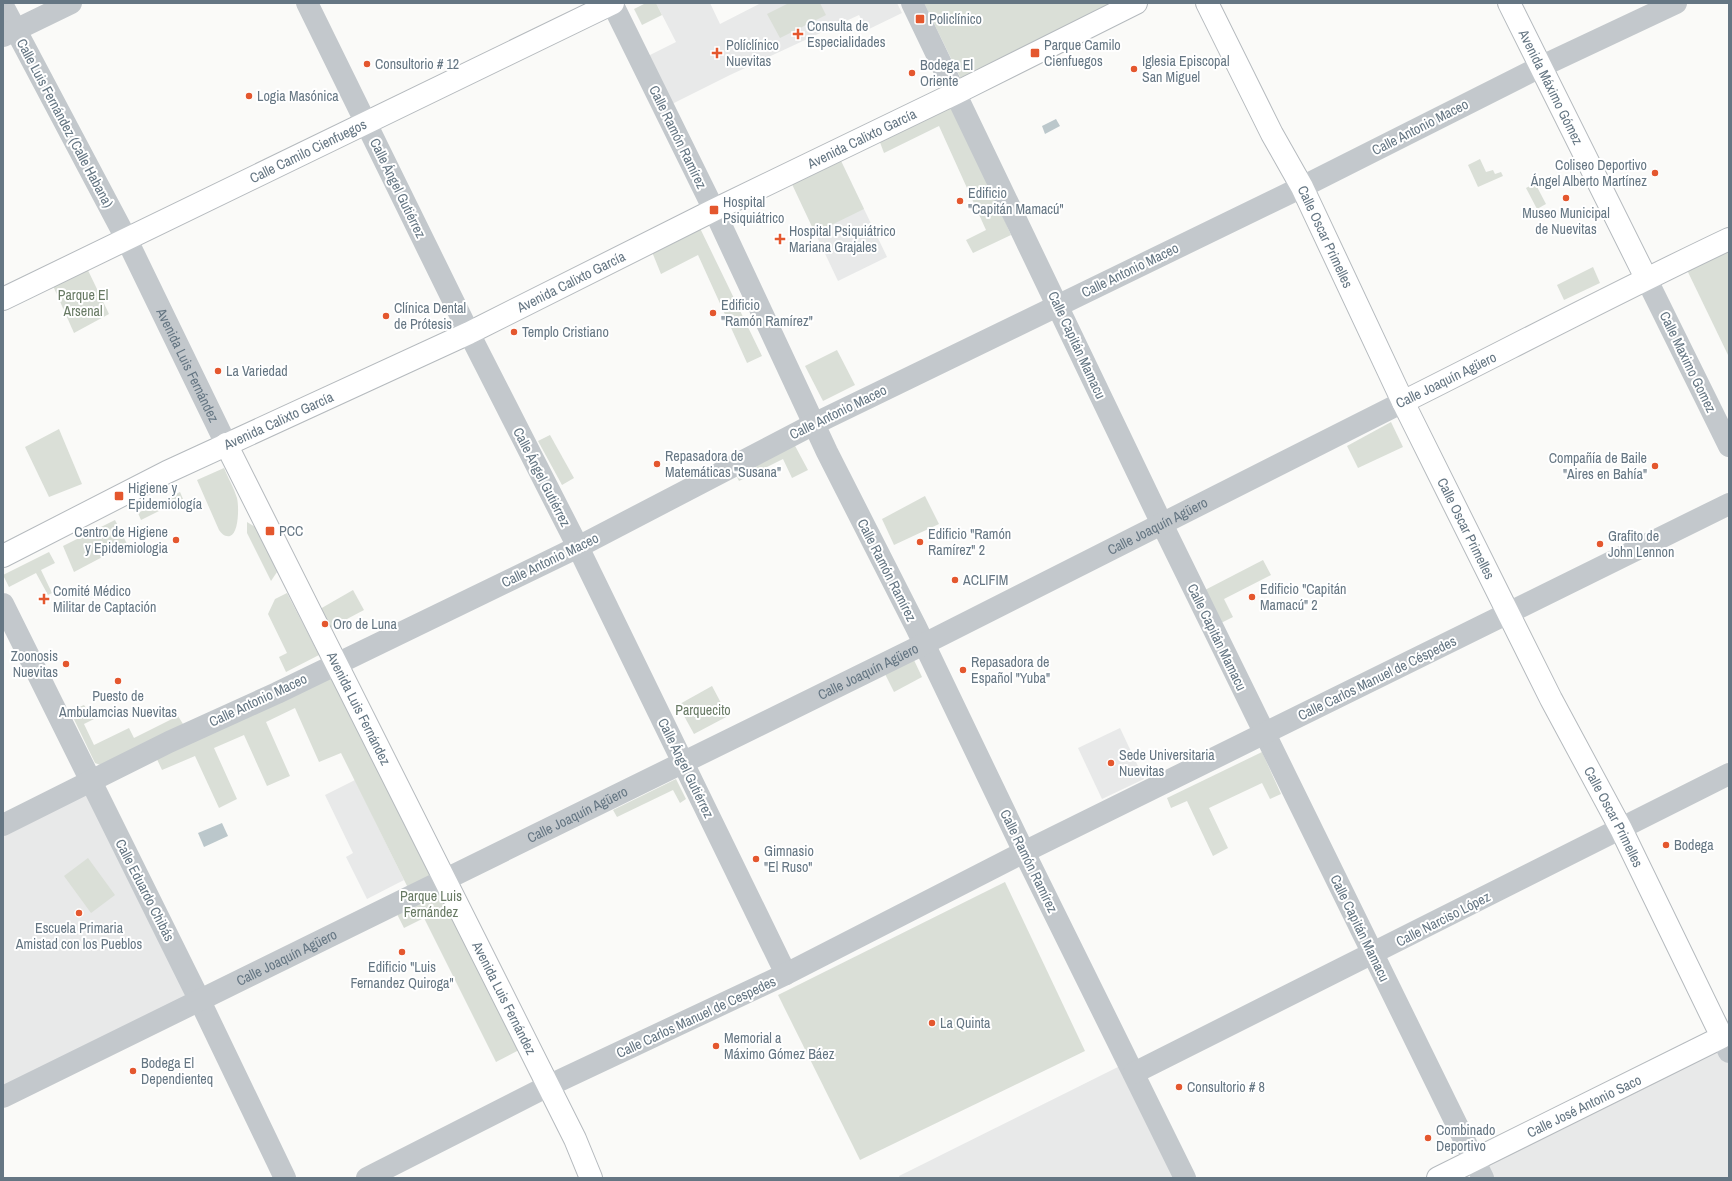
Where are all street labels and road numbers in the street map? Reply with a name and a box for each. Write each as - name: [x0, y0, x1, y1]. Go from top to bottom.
- street label: Avenida Máximo Gómez: [1514, 26, 1587, 148]
- street label: Calle Luis Fernández (Calle Habana): [13, 35, 117, 211]
- street label: Calle Ramón Ramírez: [645, 82, 711, 192]
- street label: Calle Antonio Maceo: [1369, 95, 1471, 159]
- street label: Avenida Calixto García: [804, 104, 920, 173]
- street label: Calle Camilo Cienfuegos: [247, 115, 370, 187]
- street label: Calle Ángel Gutiérrez: [366, 135, 430, 241]
- street label: Calle Oscar Primelles: [1294, 183, 1357, 291]
- street label: Calle Antonio Maceo: [1078, 239, 1182, 301]
- street label: Avenida Calixto García: [513, 247, 629, 317]
- street label: Calle Capitán Mamacu: [1044, 288, 1110, 402]
- street label: Avenida Luis Fernández: [152, 304, 223, 425]
- street label: Calle Maximo Gomez: [1656, 308, 1720, 416]
- street label: Calle Joaquín Agüero: [1393, 348, 1499, 412]
- street label: Calle Antonio Maceo: [786, 381, 890, 443]
- street label: Avenida Calixto García: [220, 387, 337, 454]
- street label: Calle Ángel Gutiérrez: [509, 424, 575, 530]
- street label: Calle Oscar Primelles: [1433, 475, 1499, 582]
- street label: Calle Joaquín Agüero: [1104, 493, 1211, 559]
- street label: Calle Ramón Ramírez: [853, 516, 921, 625]
- street label: Calle Antonio Maceo: [498, 529, 602, 591]
- street label: Calle Capitán Mamacu: [1183, 581, 1251, 693]
- street label: Calle Carlos Manuel de Céspedes: [1295, 632, 1459, 724]
- street label: Calle Joaquín Agüero: [815, 639, 921, 704]
- street label: Avenida Luis Fernández: [322, 648, 395, 768]
- street label: Calle Antonio Maceo: [206, 669, 310, 731]
- street label: Calle Ángel Gutiérrez: [654, 715, 718, 821]
- street label: Calle Oscar Primelles: [1580, 763, 1647, 870]
- street label: Calle Joaquín Agüero: [524, 782, 631, 847]
- street label: Calle Ramón Ramírez: [996, 806, 1062, 916]
- street label: Calle Eduardo Chibás: [111, 836, 179, 944]
- street label: Calle Capitán Mamacu: [1326, 872, 1394, 984]
- street label: Calle Narciso López: [1393, 887, 1493, 950]
- street label: Calle Joaquín Agüero: [233, 925, 340, 990]
- street label: Avenida Luis Fernández: [468, 937, 540, 1058]
- street label: Calle Carlos Manuel de Cespedes: [613, 972, 779, 1062]
- street label: Calle José Antonio Saco: [1524, 1070, 1644, 1142]

